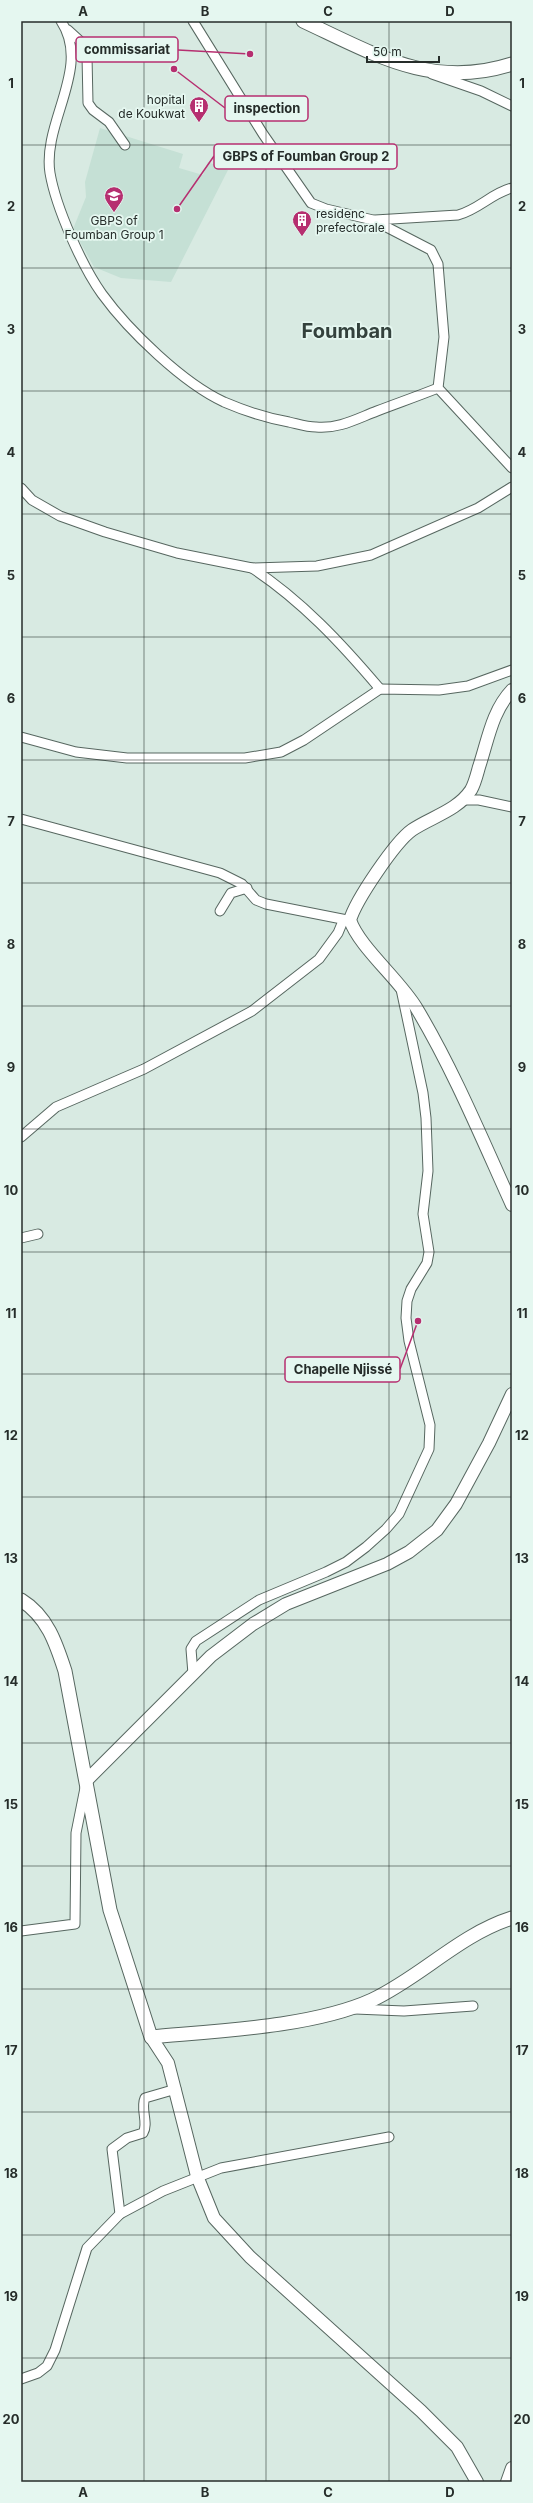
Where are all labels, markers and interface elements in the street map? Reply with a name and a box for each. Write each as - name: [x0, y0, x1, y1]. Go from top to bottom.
- text: A: [78, 3, 88, 19]
- text: B: [201, 3, 210, 19]
- text: C: [323, 3, 333, 19]
- text: D: [445, 3, 455, 19]
- callout: commissariat: [76, 37, 178, 62]
- scale bar: [367, 38, 439, 64]
- text: commissariat: [84, 41, 170, 57]
- text: 50 m: [373, 44, 402, 59]
- text: 1: [8, 75, 14, 91]
- text: 1: [519, 75, 525, 91]
- place label: hopital de Koukwat: [118, 92, 185, 121]
- building icon: hopital de Koukwat: [188, 95, 210, 123]
- callout: inspection: [225, 96, 308, 121]
- text: inspection: [234, 100, 300, 116]
- callout: GBPS of Foumban Group 2: [214, 144, 397, 169]
- text: GBPS of Foumban Group 2: [222, 148, 390, 164]
- school or university icon: GBPS of Foumban Group 1: [103, 185, 125, 213]
- text: 2: [7, 198, 15, 214]
- text: 2: [518, 198, 526, 214]
- place label: residenc prefectorale: [316, 206, 385, 235]
- building icon: residenc prefectorale: [291, 209, 313, 237]
- place label: GBPS of Foumban Group 1: [64, 213, 164, 242]
- district label: Foumban: [302, 319, 393, 343]
- text: 3: [7, 321, 15, 337]
- text: 3: [518, 321, 526, 337]
- text: 4: [7, 444, 16, 460]
- text: 4: [518, 444, 527, 460]
- text: 5: [7, 567, 15, 583]
- text: 5: [518, 567, 526, 583]
- text: 6: [7, 690, 15, 706]
- text: 6: [518, 690, 526, 706]
- text: 7: [7, 813, 15, 829]
- text: 7: [518, 813, 526, 829]
- text: 8: [7, 936, 15, 952]
- text: 8: [518, 936, 526, 952]
- text: 9: [7, 1059, 15, 1075]
- text: 9: [518, 1059, 526, 1075]
- text: 10: [4, 1182, 18, 1198]
- text: 10: [515, 1182, 529, 1198]
- text: 11: [5, 1305, 17, 1321]
- text: 11: [516, 1305, 528, 1321]
- callout: Chapelle Njissé: [285, 1357, 400, 1382]
- text: Chapelle Njissé: [294, 1361, 392, 1377]
- text: 12: [4, 1427, 18, 1443]
- text: 12: [515, 1427, 529, 1443]
- text: 13: [4, 1550, 18, 1566]
- text: 13: [515, 1550, 529, 1566]
- text: 14: [4, 1673, 18, 1689]
- text: 14: [515, 1673, 529, 1689]
- text: 15: [4, 1796, 18, 1812]
- text: 15: [515, 1796, 529, 1812]
- text: 16: [4, 1919, 18, 1935]
- text: 16: [515, 1919, 529, 1935]
- text: 17: [4, 2042, 18, 2058]
- text: 17: [515, 2042, 529, 2058]
- text: 18: [4, 2165, 18, 2181]
- text: 18: [515, 2165, 529, 2181]
- text: 19: [4, 2288, 18, 2304]
- text: 19: [515, 2288, 529, 2304]
- text: 20: [3, 2411, 20, 2427]
- text: 20: [514, 2411, 531, 2427]
- text: A: [78, 2484, 88, 2500]
- text: B: [201, 2484, 210, 2500]
- text: C: [323, 2484, 333, 2500]
- text: D: [445, 2484, 455, 2500]

